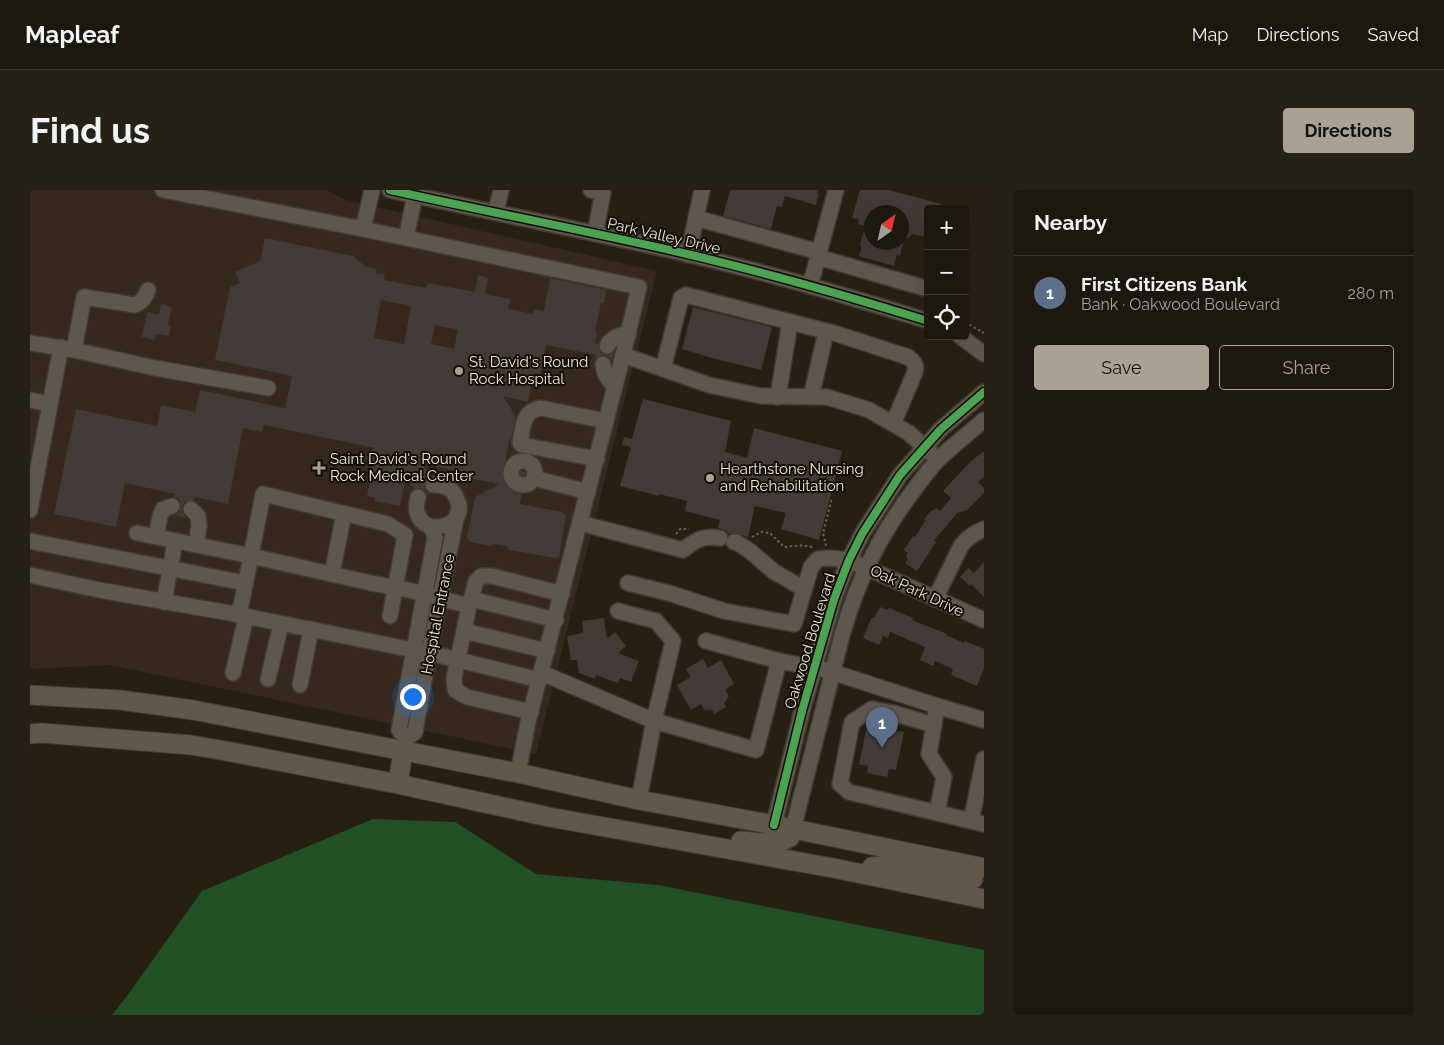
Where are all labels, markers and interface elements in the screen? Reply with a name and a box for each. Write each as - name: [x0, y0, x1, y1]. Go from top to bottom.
- text: Mapleaf: [25, 20, 119, 49]
- text: Map: [1192, 24, 1228, 45]
- text: Directions: [1256, 24, 1340, 45]
- text: Saved: [1368, 24, 1419, 45]
- button: Directions: [1283, 108, 1414, 153]
- text: Find us: [30, 110, 150, 151]
- north arrow: [864, 205, 909, 250]
- map controls: [924, 205, 969, 340]
- button: +: [924, 205, 969, 250]
- text: Nearby: [1034, 210, 1107, 235]
- street label: Park Valley Drive: [606, 214, 723, 258]
- button: −: [924, 250, 969, 295]
- text: First Citizens Bank: [1081, 273, 1247, 295]
- text: 1: [1046, 284, 1054, 303]
- text: 280 m: [1348, 284, 1394, 303]
- button: locate: [924, 295, 969, 340]
- text: Bank · Oakwood Boulevard: [1081, 295, 1280, 314]
- button: Save: [1034, 345, 1209, 390]
- button: Share: [1219, 345, 1394, 390]
- place label: St. David's Round Rock Hospital: [469, 353, 588, 388]
- marker: St. David's Round Rock Hospital: [453, 365, 465, 377]
- place label: Saint David's Round Rock Medical Center: [330, 450, 474, 485]
- place label: Hearthstone Nursing and Rehabilitation: [720, 460, 864, 495]
- marker: Saint David's Round Rock Medical Center: [312, 461, 326, 475]
- marker: Hearthstone Nursing and Rehabilitation: [704, 472, 716, 484]
- street label: Hospital Entrance: [418, 552, 459, 676]
- street label: Oak Park Drive: [867, 561, 967, 621]
- street label: Oakwood Boulevard: [781, 571, 839, 711]
- your location: [400, 684, 426, 710]
- pin: 1: [866, 707, 898, 748]

